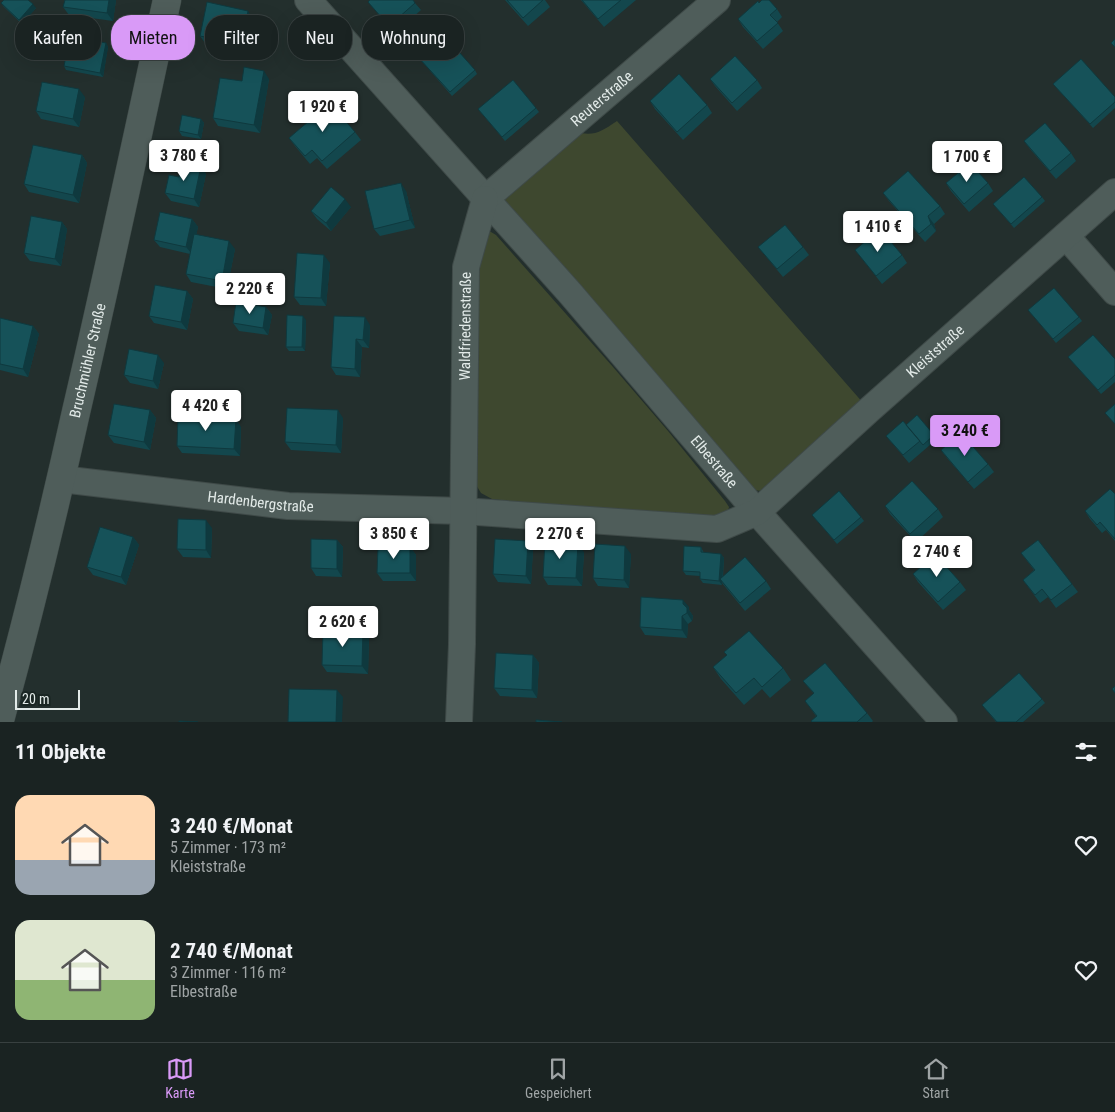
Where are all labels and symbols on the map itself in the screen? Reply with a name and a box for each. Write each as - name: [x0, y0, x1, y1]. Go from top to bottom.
- street label: Reuterstraße: [567, 67, 637, 130]
- pin: 1 920 €: [277, 90, 369, 133]
- pin: 3 780 €: [138, 140, 230, 182]
- pin: 1 700 €: [921, 140, 1013, 183]
- pin: 1 410 €: [832, 210, 924, 253]
- pin: 2 220 €: [204, 272, 296, 315]
- street label: Waldfriedenstraße: [456, 272, 475, 380]
- street label: Bruchmühler Straße: [66, 302, 110, 420]
- street label: Kleiststraße: [903, 321, 968, 381]
- pin: 4 420 €: [160, 390, 252, 432]
- pin: 3 240 €: [919, 414, 1011, 457]
- street label: Elbestraße: [687, 432, 741, 492]
- street label: Hardenbergstraße: [207, 488, 314, 516]
- pin: 3 850 €: [348, 518, 440, 560]
- pin: 2 270 €: [514, 518, 606, 560]
- pin: 2 740 €: [891, 536, 983, 578]
- pin: 2 620 €: [297, 606, 389, 648]
- scale bar: [15, 687, 80, 710]

